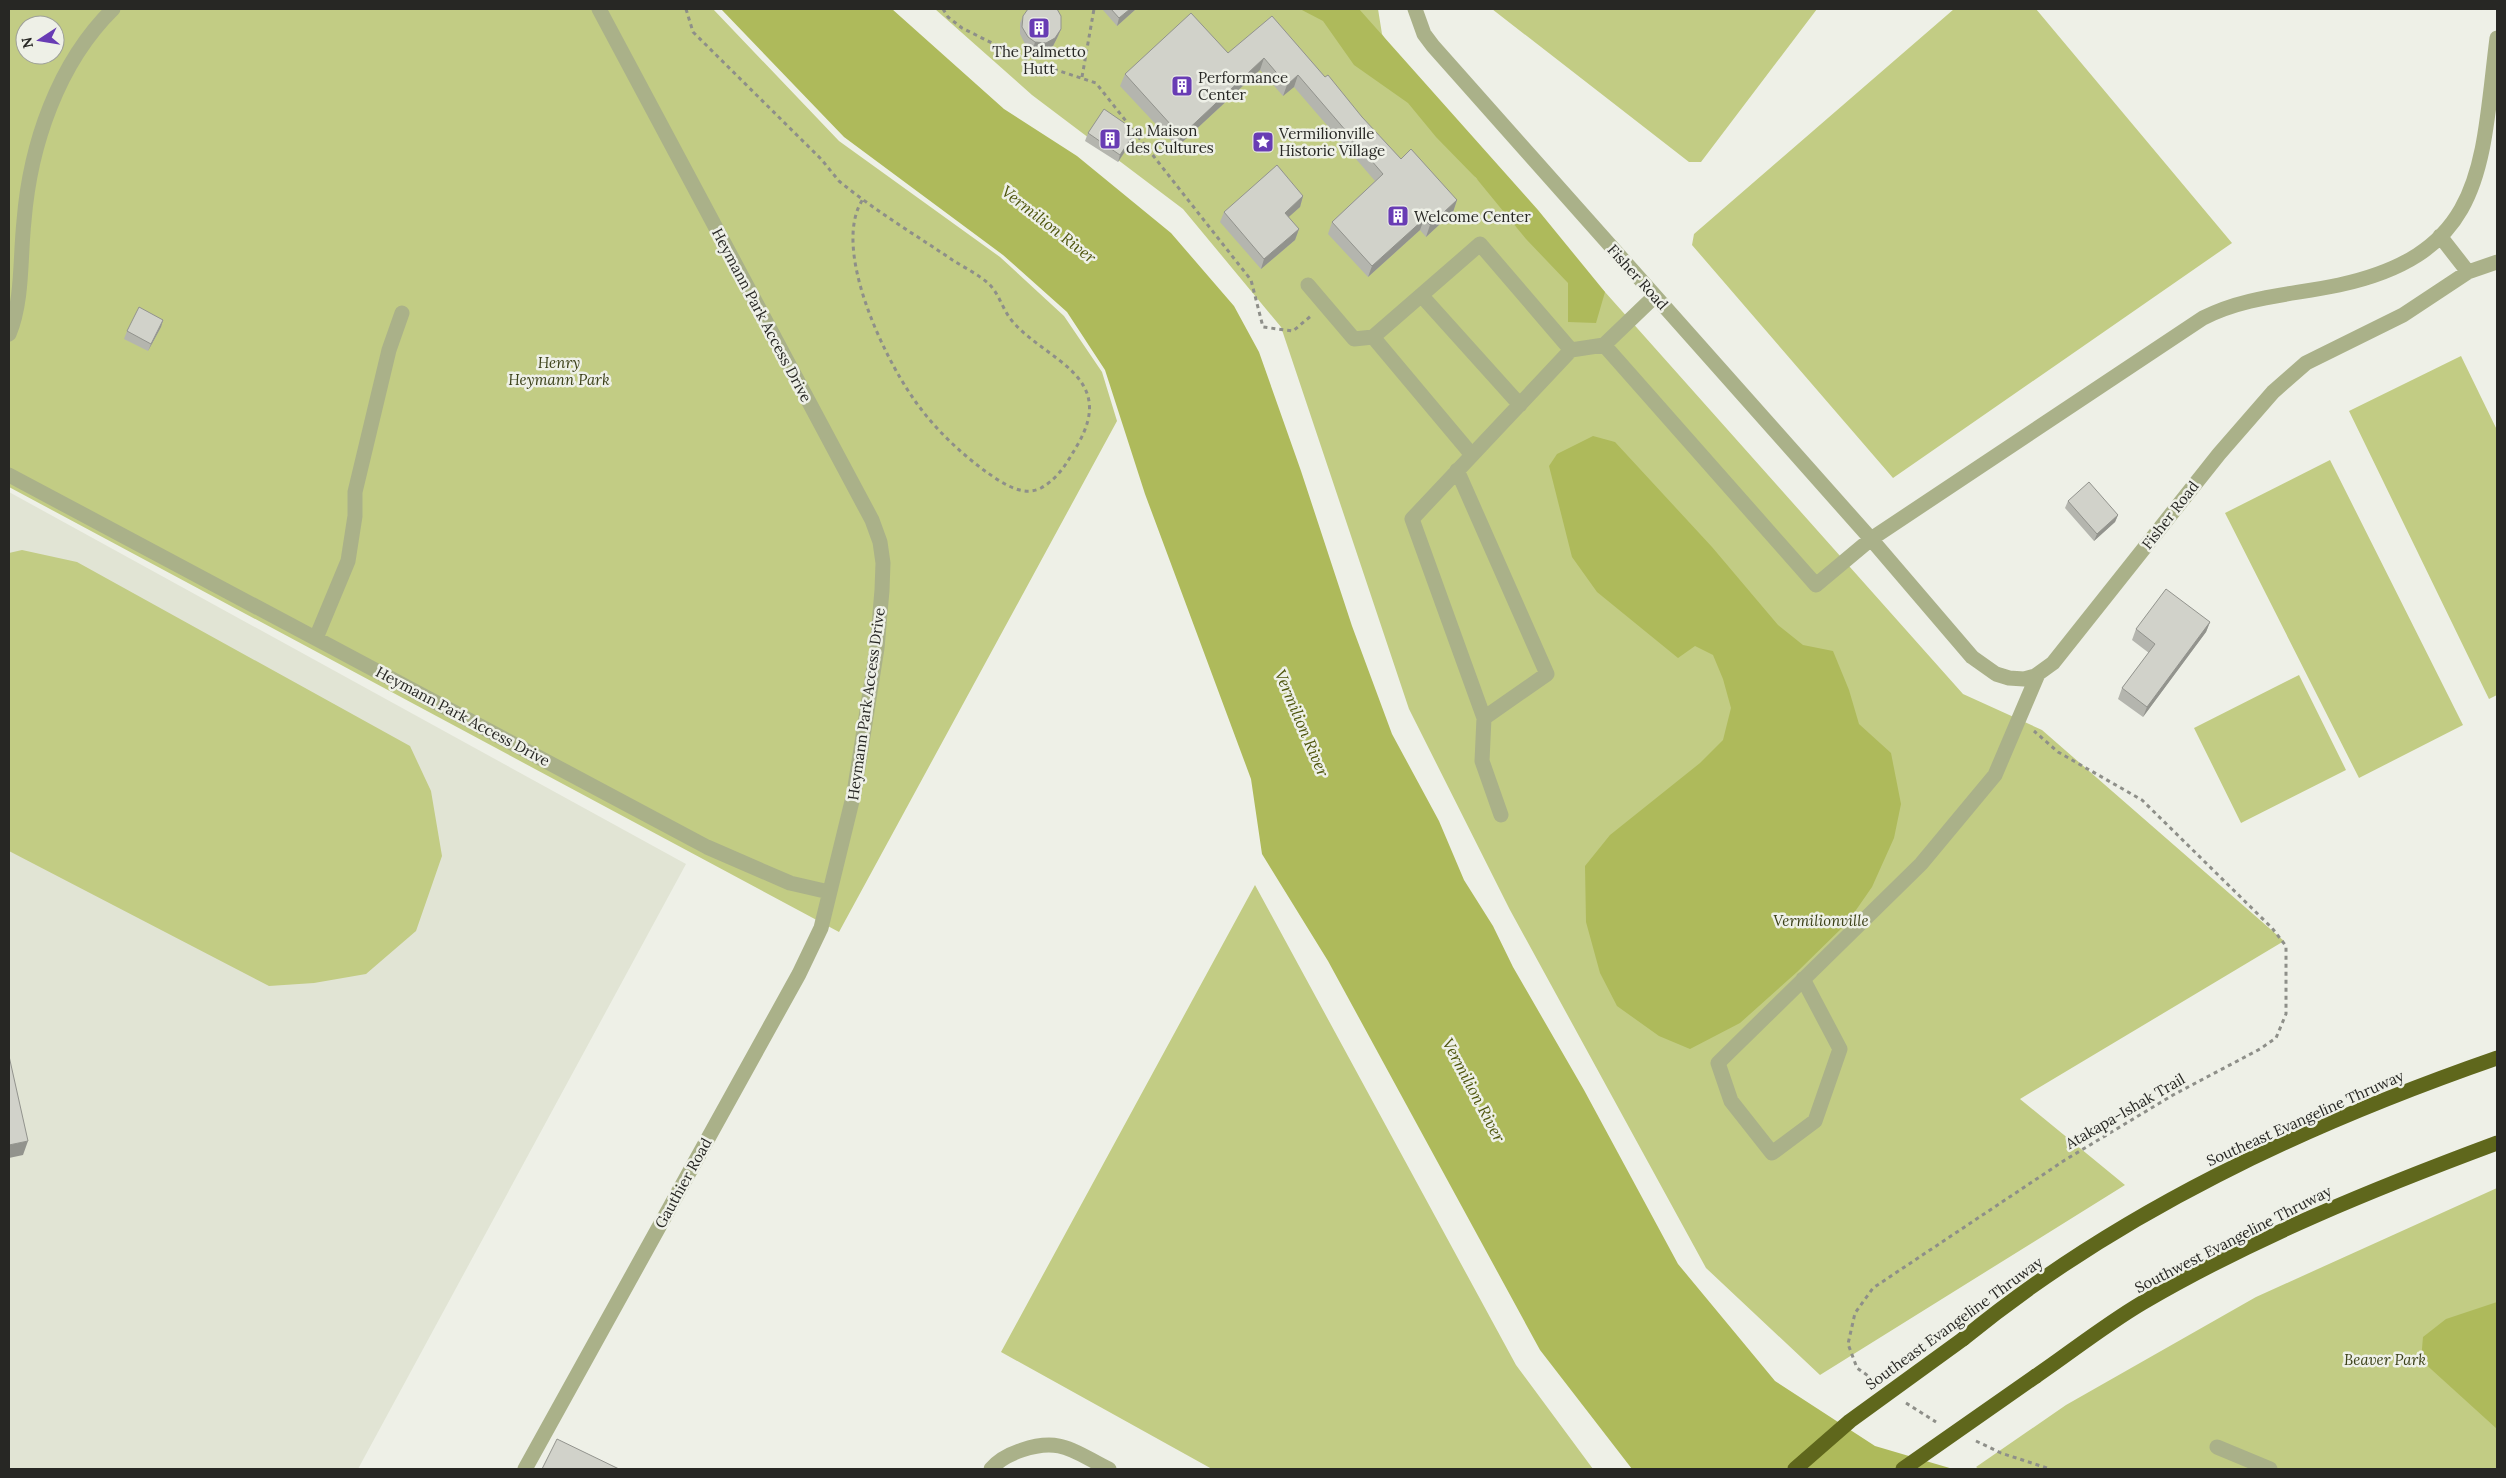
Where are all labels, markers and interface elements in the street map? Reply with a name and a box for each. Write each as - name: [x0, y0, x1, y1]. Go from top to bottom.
- north arrow: [15, 15, 65, 65]
- building icon: The Palmetto Hutt: [1027, 16, 1051, 40]
- text: N: [17, 35, 37, 50]
- place label: The Palmetto Hutt: [992, 42, 1086, 78]
- place label: Performance Center: [1198, 68, 1288, 104]
- building icon: Performance Center: [1170, 74, 1194, 98]
- place label: La Maison des Cultures: [1126, 121, 1214, 157]
- place label: Vermilionville Historic Village: [1278, 124, 1385, 160]
- building icon: La Maison des Cultures: [1098, 127, 1122, 151]
- place icon: Vermilionville Historic Village: [1251, 130, 1275, 154]
- water label: Vermilion River: [998, 181, 1101, 268]
- building icon: Welcome Center: [1386, 204, 1410, 228]
- place label: Welcome Center: [1414, 207, 1531, 226]
- street label: Heymann Park Access Drive: [708, 225, 816, 405]
- street label: Fisher Road: [1604, 240, 1672, 314]
- park label: Henry Heymann Park: [508, 353, 610, 389]
- street label: Fisher Road: [2137, 477, 2203, 553]
- street label: Heymann Park Access Drive: [843, 606, 889, 802]
- street label: Heymann Park Access Drive: [373, 662, 553, 770]
- water label: Vermilion River: [1270, 666, 1334, 780]
- park label: Vermilionville: [1773, 911, 1869, 930]
- water label: Vermilion River: [1438, 1035, 1510, 1146]
- street label: Southeast Evangeline Thruway: [2203, 1066, 2407, 1170]
- street label: Atakapa-Ishak Trail: [2061, 1069, 2188, 1153]
- street label: Gauthier Road: [650, 1134, 716, 1232]
- street label: Southwest Evangeline Thruway: [2131, 1181, 2335, 1297]
- street label: Southeast Evangeline Thruway: [1862, 1252, 2046, 1394]
- park label: Beaver Park: [2344, 1350, 2426, 1369]

